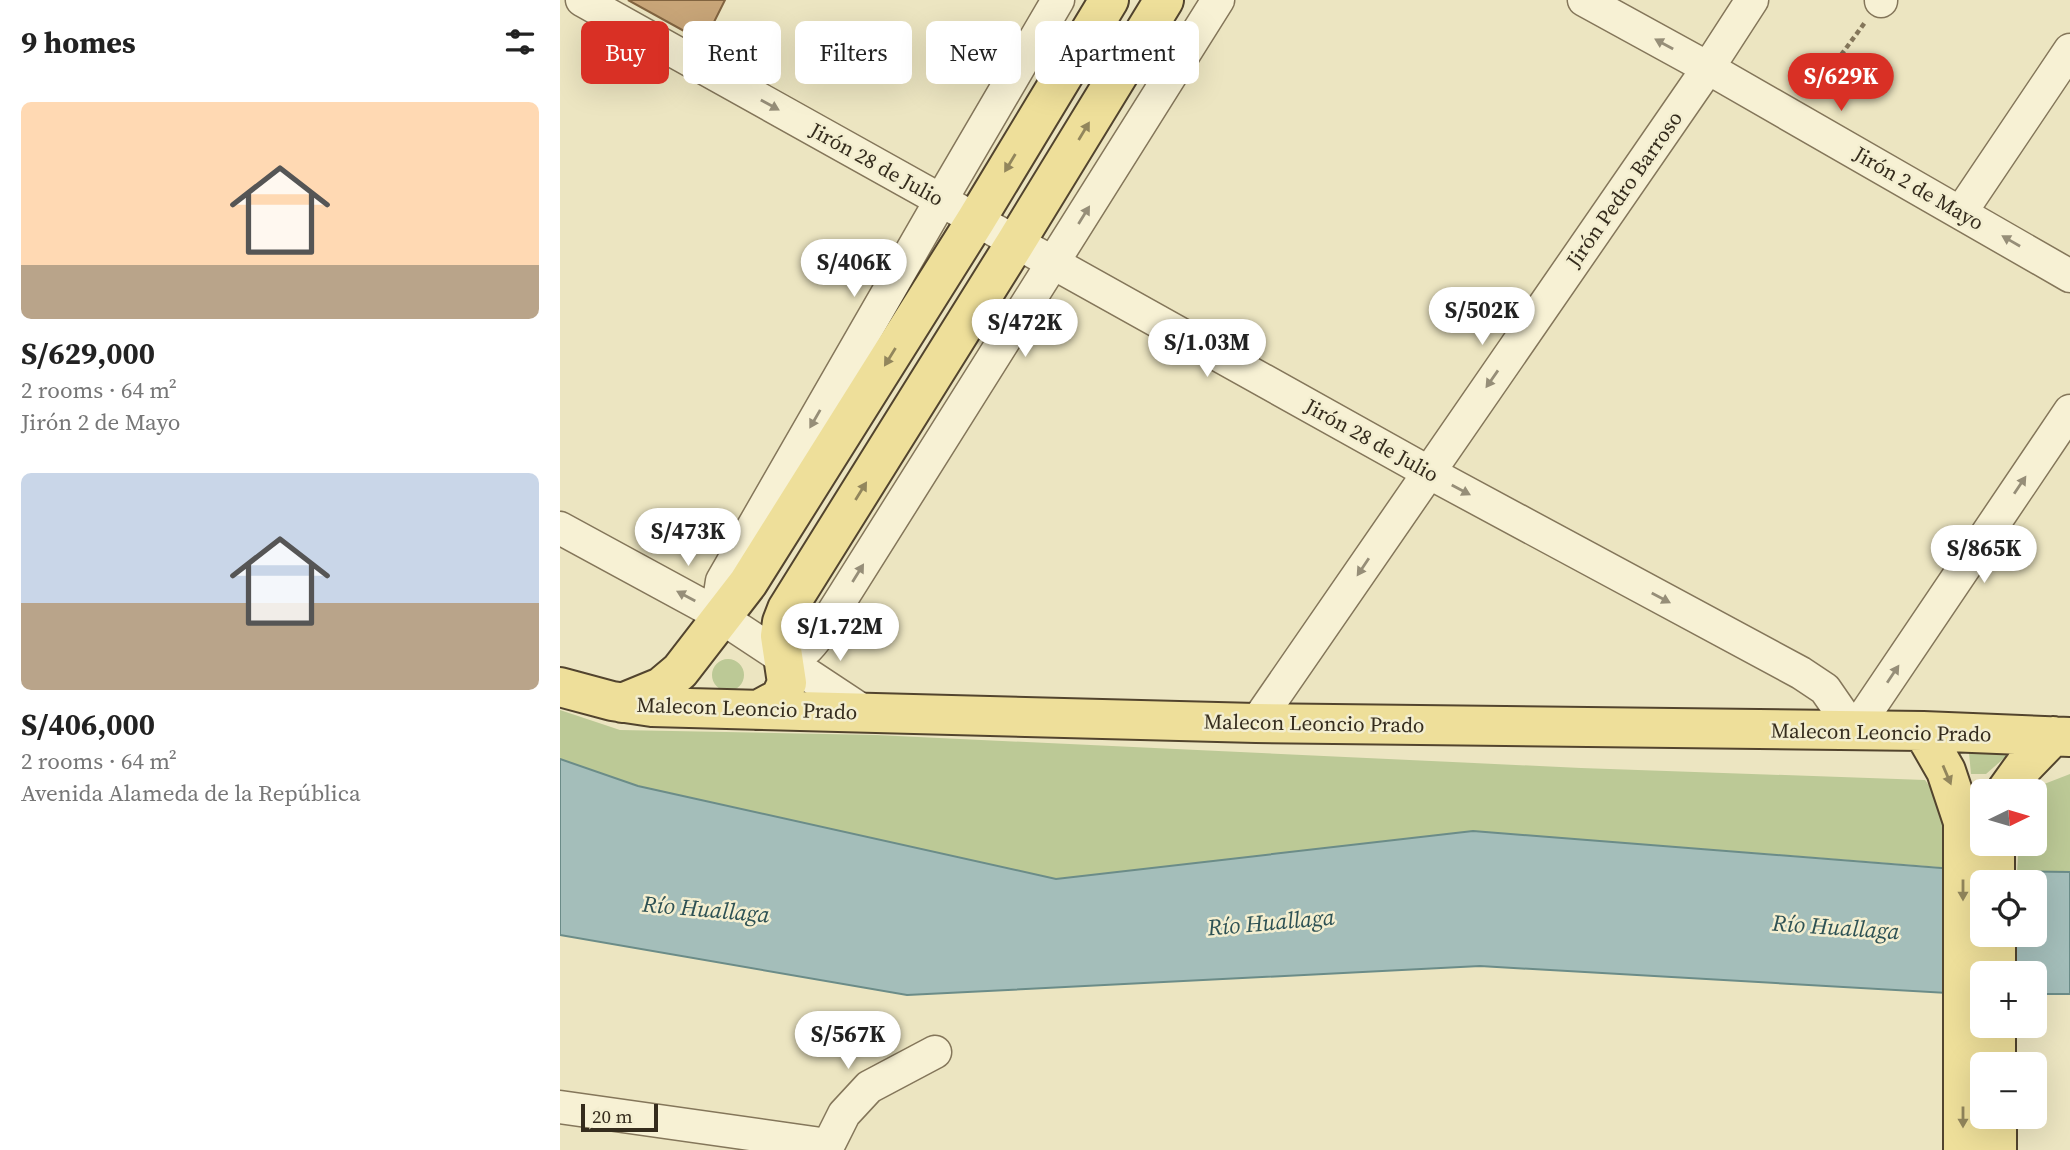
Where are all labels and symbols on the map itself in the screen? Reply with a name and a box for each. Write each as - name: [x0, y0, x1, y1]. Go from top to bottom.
- one-way arrow: [1655, 38, 1674, 50]
- pin: S/629K: [1784, 54, 1898, 113]
- one-way arrow: [761, 99, 780, 111]
- street label: Jirón Pedro Barroso: [1559, 105, 1689, 274]
- street label: Jirón 28 de Julio: [804, 115, 949, 213]
- one-way arrow: [1077, 121, 1090, 140]
- street label: Jirón 2 de Mayo: [1848, 139, 1989, 237]
- one-way arrow: [1004, 154, 1017, 173]
- one-way arrow: [1078, 205, 1091, 224]
- one-way arrow: [2002, 235, 2021, 247]
- pin: S/406K: [797, 240, 911, 299]
- pin: S/502K: [1425, 288, 1539, 347]
- pin: S/472K: [968, 300, 1082, 359]
- pin: S/1.03M: [1142, 320, 1272, 379]
- one-way arrow: [884, 347, 897, 366]
- one-way arrow: [1485, 370, 1499, 388]
- street label: Jirón 28 de Julio: [1299, 391, 1444, 489]
- one-way arrow: [809, 410, 821, 429]
- one-way arrow: [2013, 476, 2027, 494]
- one-way arrow: [854, 481, 867, 500]
- one-way arrow: [1452, 484, 1471, 496]
- pin: S/473K: [631, 508, 745, 568]
- pin: S/865K: [1927, 526, 2041, 585]
- one-way arrow: [1356, 557, 1369, 577]
- one-way arrow: [851, 563, 864, 582]
- one-way arrow: [676, 590, 695, 602]
- one-way arrow: [1652, 592, 1671, 604]
- pin: S/1.72M: [775, 604, 905, 663]
- one-way arrow: [1886, 664, 1899, 684]
- street label: Malecon Leoncio Prado: [636, 690, 858, 726]
- street label: Malecon Leoncio Prado: [1203, 707, 1425, 739]
- street label: Malecon Leoncio Prado: [1770, 716, 1992, 748]
- one-way arrow: [1941, 765, 1952, 786]
- north arrow: [1970, 779, 2048, 856]
- one-way arrow: [1957, 879, 1969, 901]
- water label: Río Huallaga: [640, 887, 771, 931]
- water label: Río Huallaga: [1205, 900, 1336, 944]
- water label: Río Huallaga: [1770, 907, 1901, 947]
- pin: S/567K: [791, 1012, 905, 1071]
- scale bar: [581, 1101, 658, 1133]
- one-way arrow: [1957, 1107, 1969, 1129]

